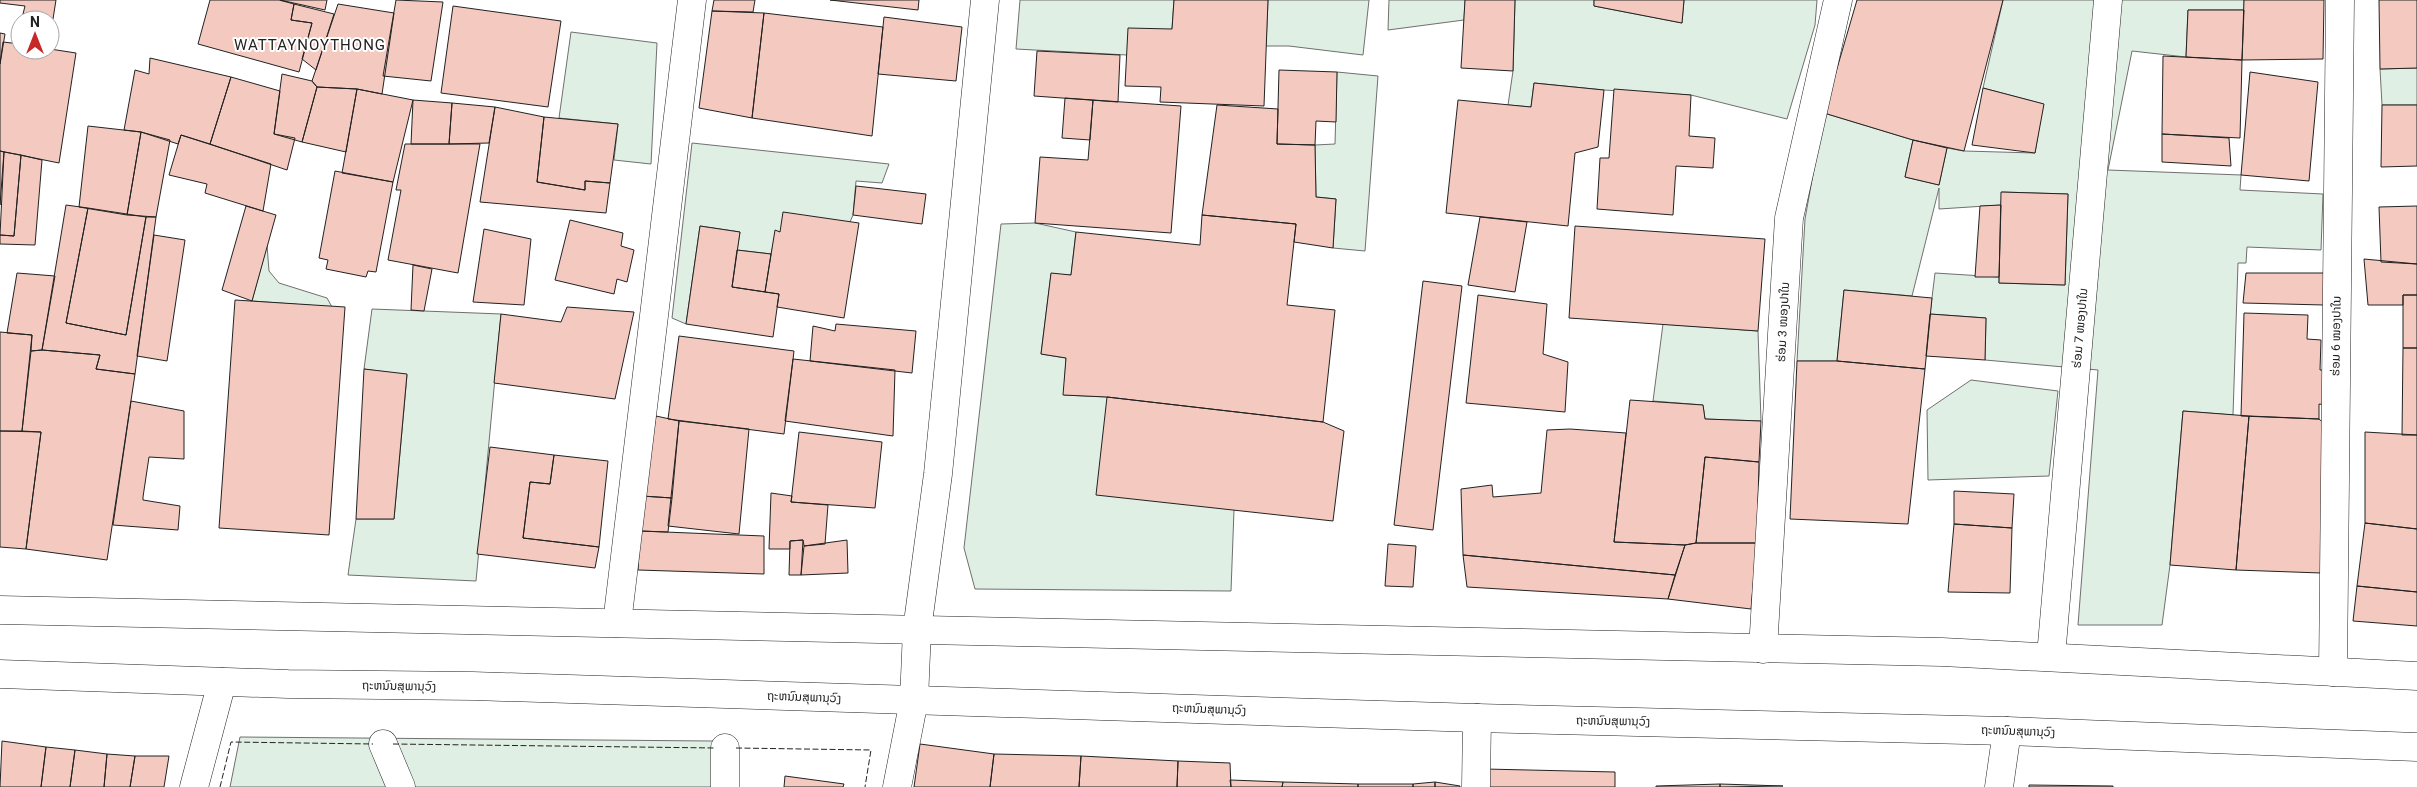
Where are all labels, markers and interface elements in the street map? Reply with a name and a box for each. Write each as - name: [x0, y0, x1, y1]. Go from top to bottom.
- north arrow: [10, 10, 60, 60]
- text: N: [30, 14, 40, 30]
- district label: WATTAYNOYTHONG: [234, 36, 386, 54]
- street label: ຮ່ອມ 3 ໜອງປາໃນ: [1774, 282, 1792, 362]
- street label: ຮ່ອມ 7 ໜອງປາໃນ: [2070, 287, 2090, 369]
- street label: ຮ່ອມ 6 ໜອງປາໃນ: [2328, 296, 2344, 376]
- street label: ຖະຫນົນສຸພານຸວົງ: [362, 678, 436, 695]
- street label: ຖະຫນົນສຸພານຸວົງ: [767, 689, 841, 706]
- street label: ຖະຫນົນສຸພານຸວົງ: [1172, 701, 1246, 718]
- street label: ຖະຫນົນສຸພານຸວົງ: [1576, 713, 1650, 730]
- street label: ຖະຫນົນສຸພານຸວົງ: [1981, 723, 2055, 740]

